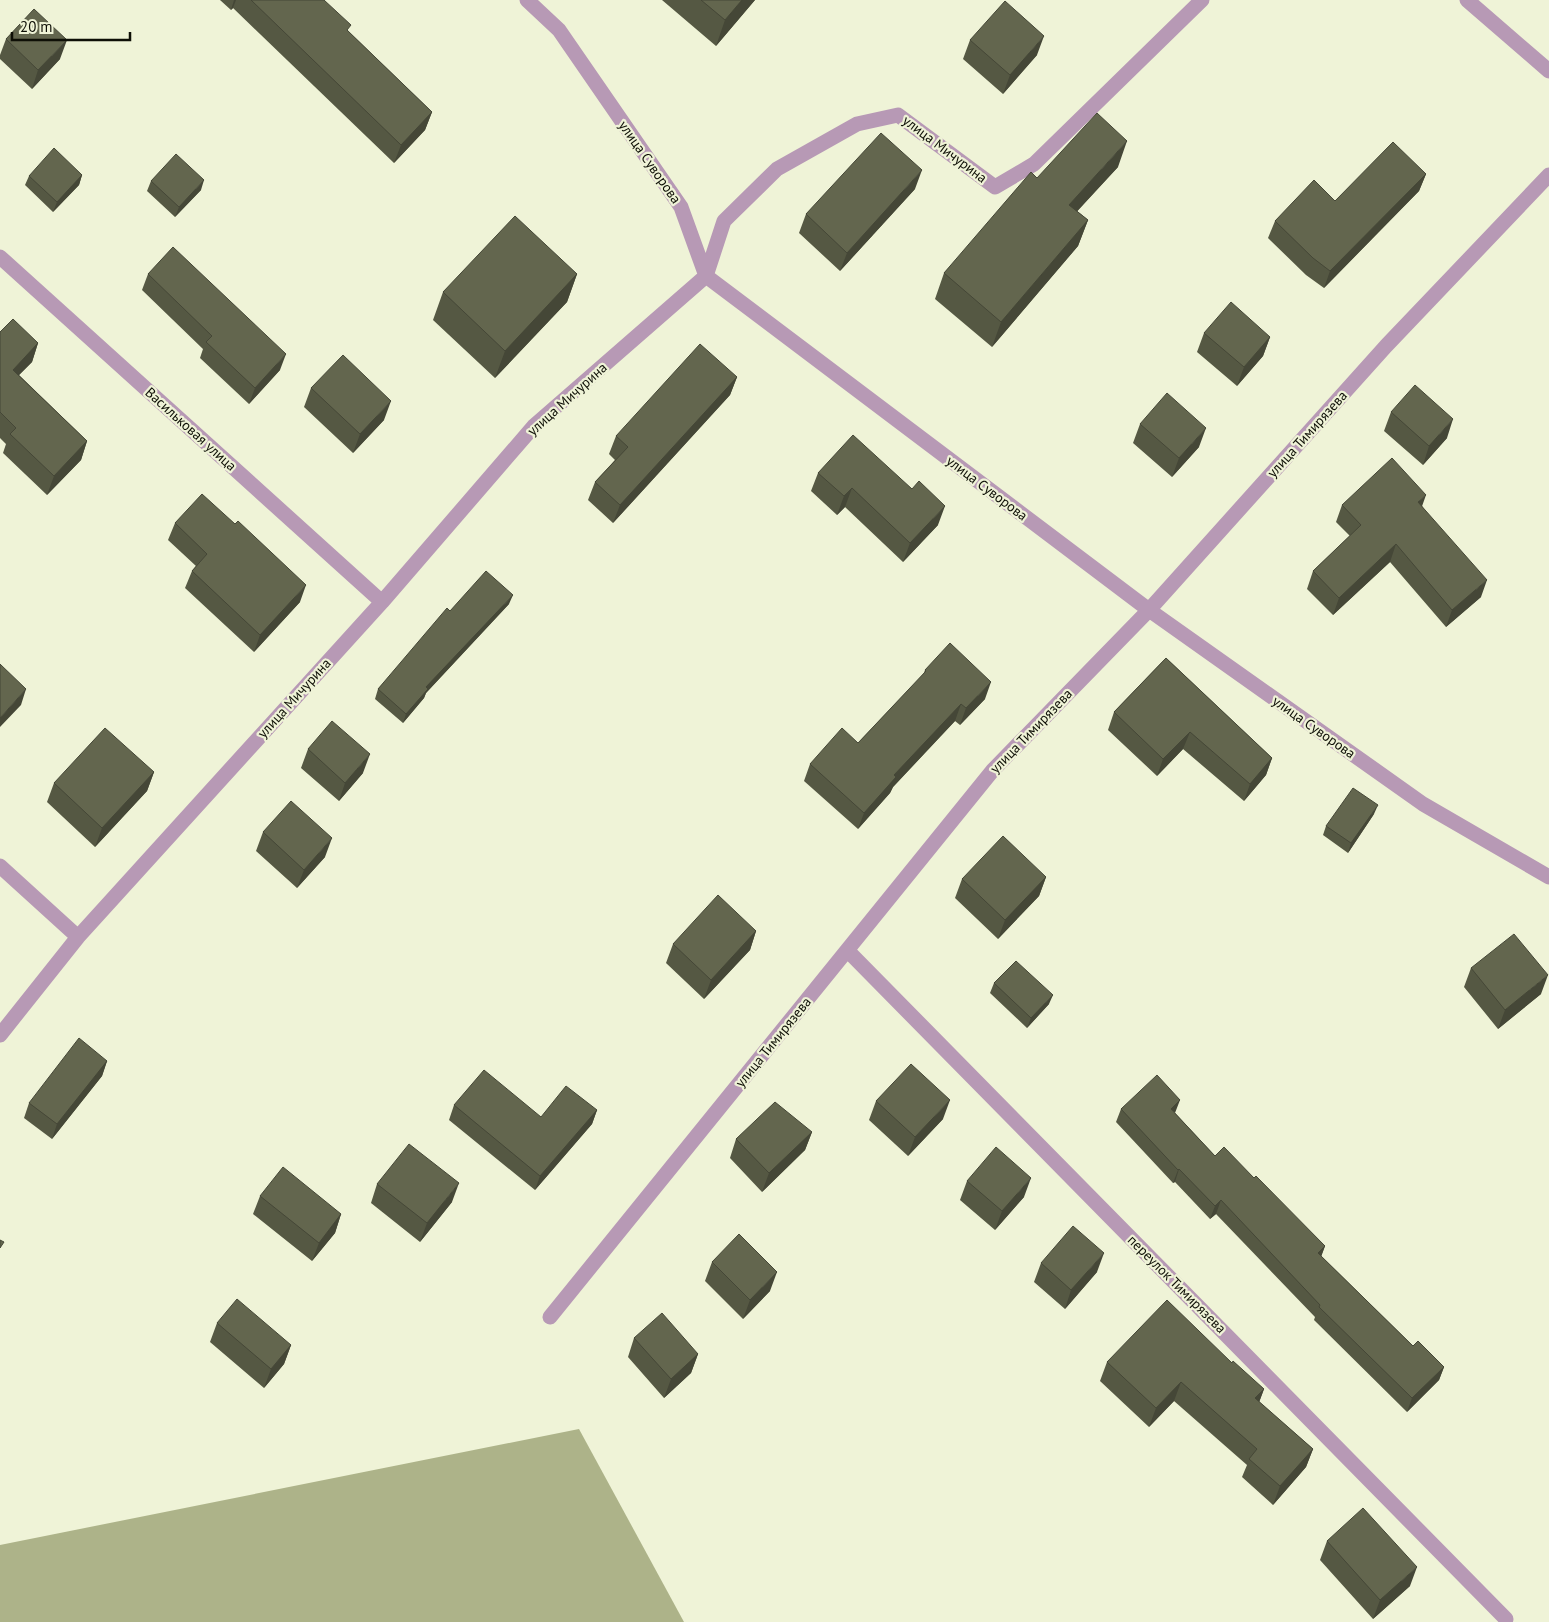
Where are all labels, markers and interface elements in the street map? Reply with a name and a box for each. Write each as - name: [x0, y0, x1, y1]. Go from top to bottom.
- scale bar: [12, 10, 130, 42]
- text: 20 m: [20, 17, 53, 36]
- street label: улица Мичурина: [899, 111, 991, 187]
- street label: улица Суворова: [615, 117, 685, 207]
- street label: улица Мичурина: [523, 358, 611, 440]
- street label: Васильковая улица: [142, 383, 240, 475]
- street label: улица Тимирязева: [1263, 387, 1351, 481]
- street label: улица Суворова: [943, 452, 1031, 524]
- street label: улица Мичурина: [253, 654, 335, 742]
- street label: улица Тимирязева: [986, 685, 1076, 777]
- street label: улица Суворова: [1269, 692, 1359, 762]
- street label: улица Тимирязева: [731, 993, 815, 1091]
- street label: переулок Тимирязева: [1124, 1231, 1230, 1337]

